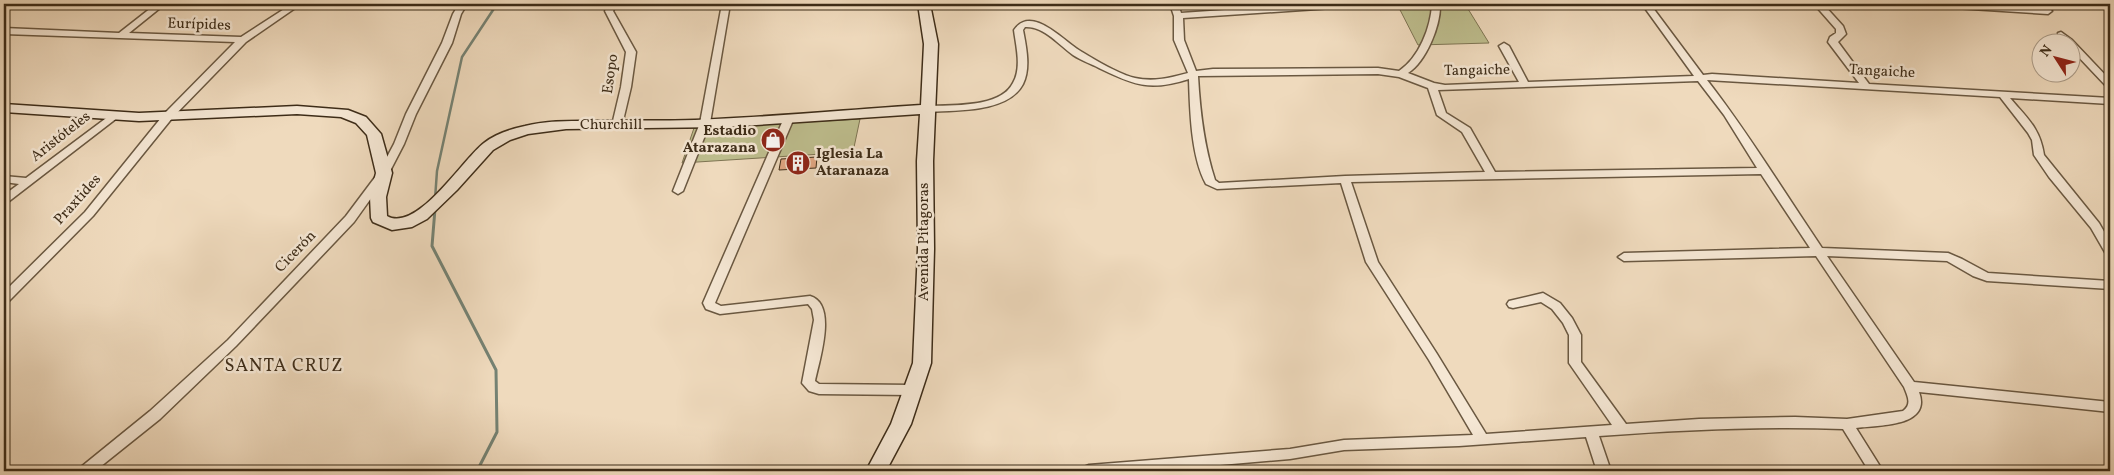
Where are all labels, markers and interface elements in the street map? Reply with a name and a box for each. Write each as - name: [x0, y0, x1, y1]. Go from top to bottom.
- street label: Eurípides: [167, 13, 231, 37]
- north arrow: [2032, 32, 2082, 82]
- text: N: [2036, 42, 2057, 61]
- street label: Esopo: [598, 53, 624, 95]
- street label: Tangaiche: [1444, 60, 1510, 82]
- street label: Tangaiche: [1848, 60, 1916, 84]
- street label: Aristóteles: [27, 107, 95, 167]
- street label: Churchill: [580, 115, 642, 136]
- place label: Estadio Atarazana: [683, 121, 756, 159]
- shop icon: Estadio Atarazana: [760, 127, 786, 153]
- place label: Iglesia La Ataranaza: [816, 144, 889, 182]
- building icon: Iglesia La Ataranaza: [785, 150, 811, 176]
- street label: Praxtides: [49, 170, 107, 230]
- street label: Avenida Pitagoras: [914, 183, 935, 301]
- street label: Cicerón: [271, 226, 321, 278]
- district label: SANTA CRUZ: [224, 354, 344, 379]

